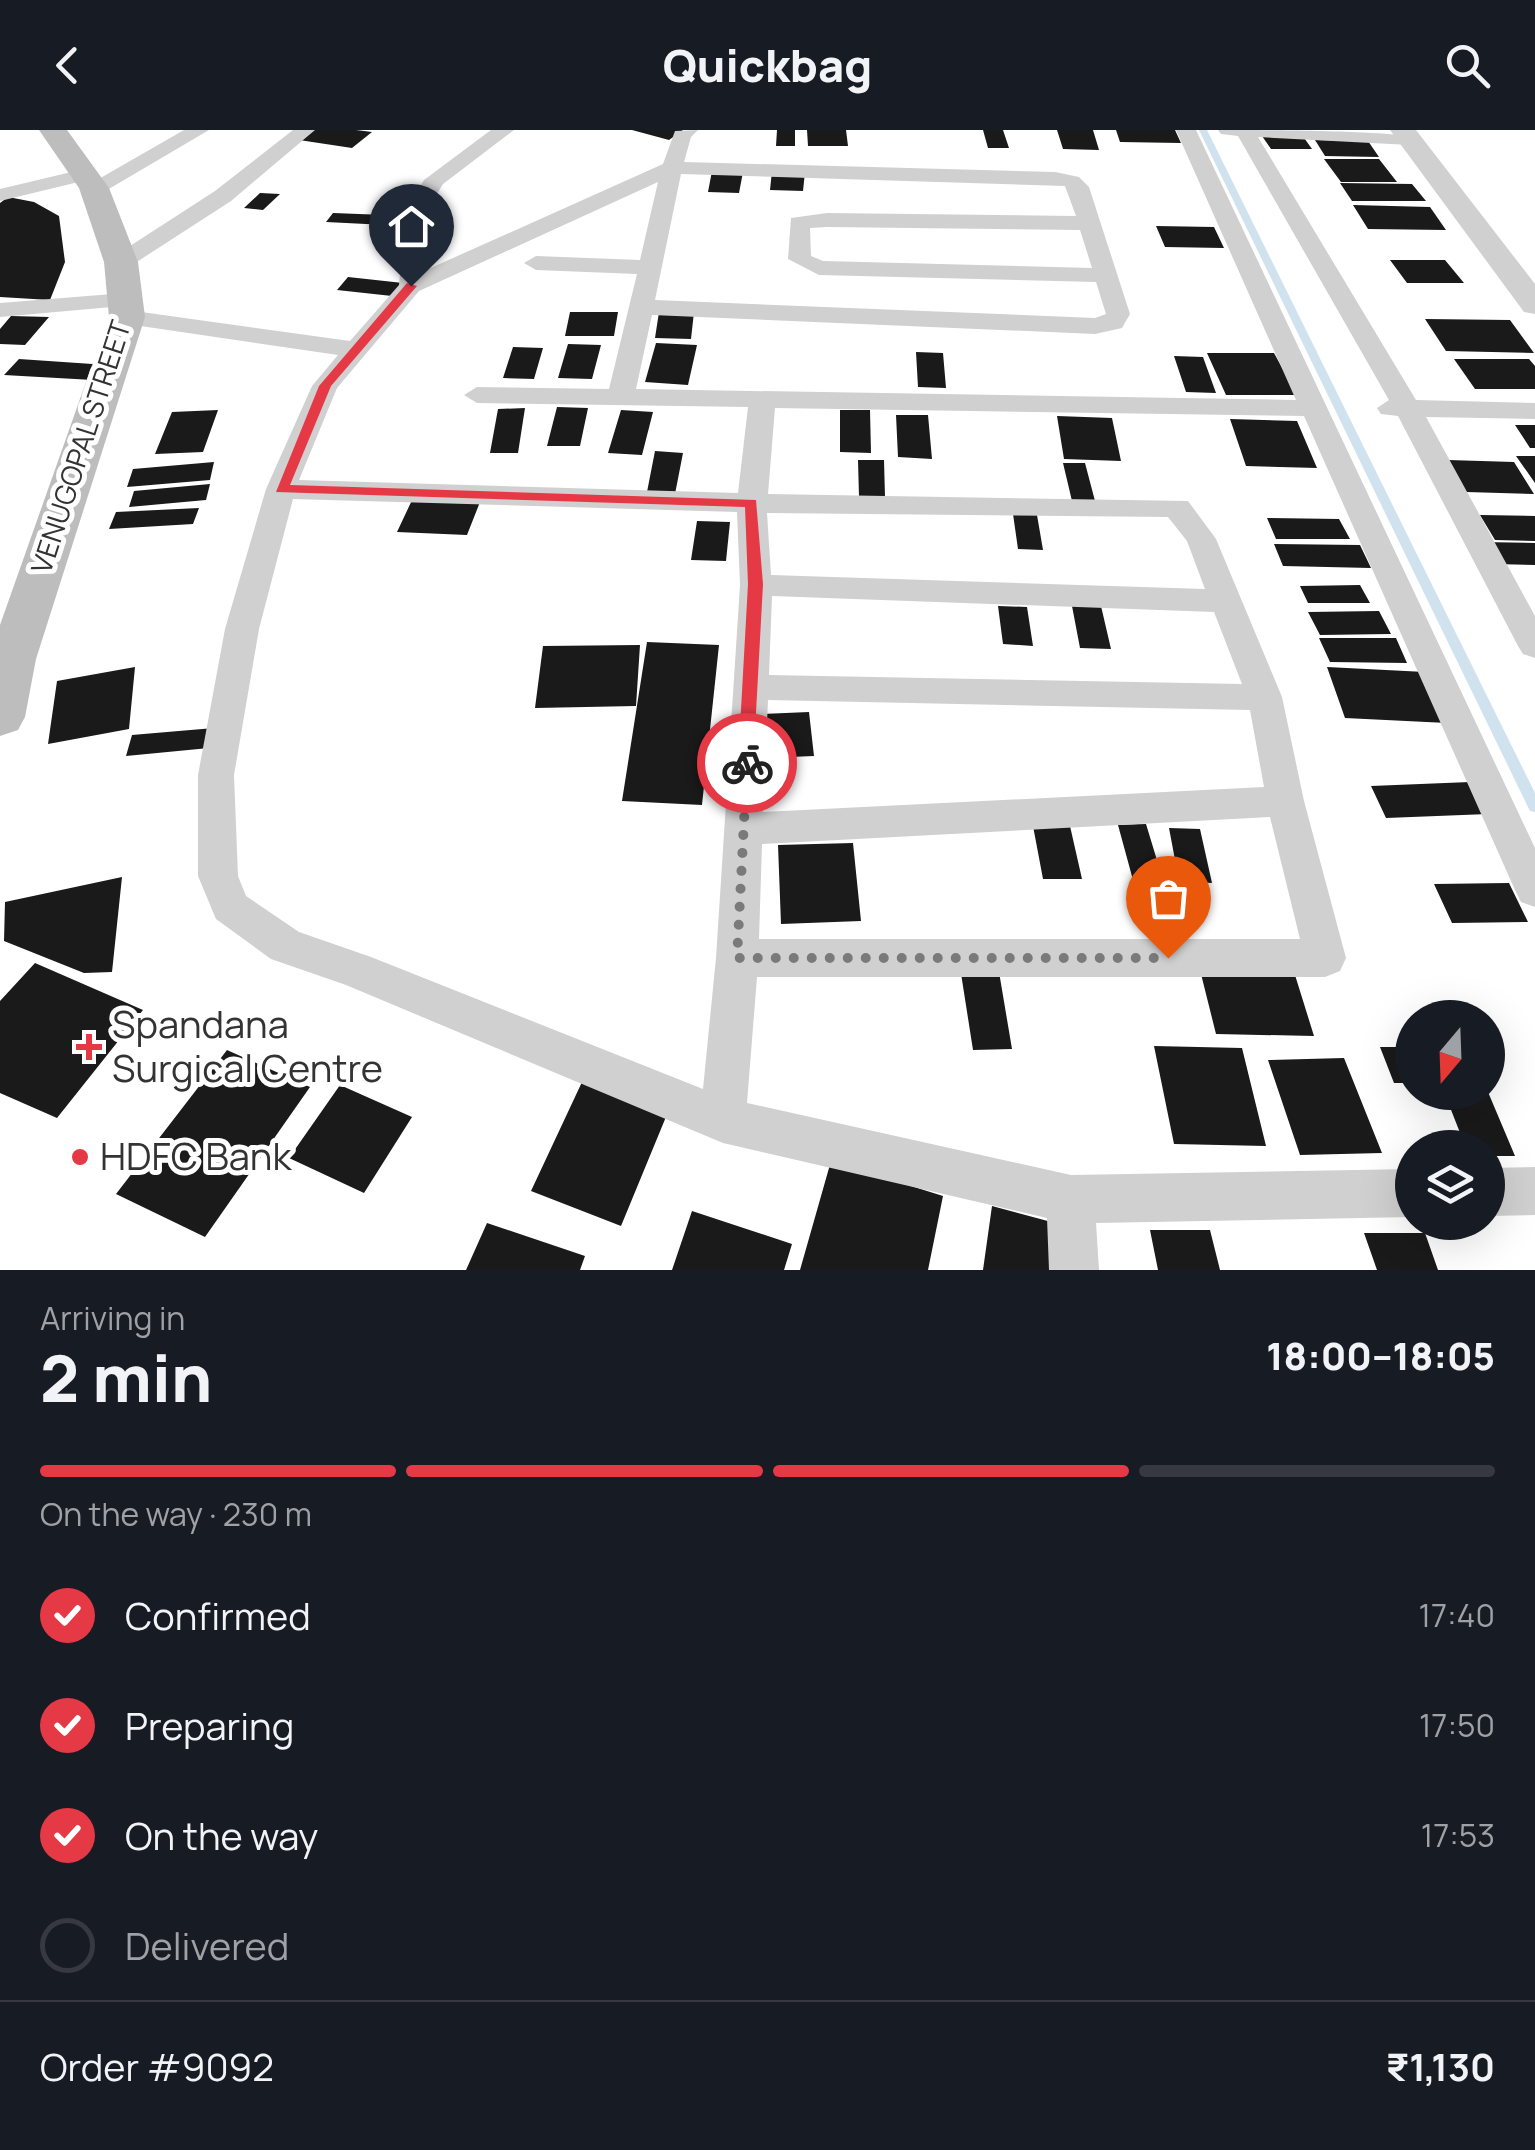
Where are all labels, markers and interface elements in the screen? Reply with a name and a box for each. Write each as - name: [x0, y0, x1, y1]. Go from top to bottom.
- text: Quickbag: [663, 34, 872, 96]
- icon: back: [40, 38, 95, 93]
- icon: search: [1440, 38, 1495, 93]
- pin: [369, 184, 454, 287]
- icon: home: [384, 199, 439, 254]
- street label: VENUGOPAL STREET: [21, 315, 139, 578]
- courier: [697, 713, 797, 813]
- icon: bike: [720, 736, 775, 791]
- pin: [1126, 856, 1211, 959]
- icon: bag: [1141, 871, 1196, 926]
- place label: Spandana Surgical Centre: [112, 997, 383, 1093]
- north arrow: [1395, 1000, 1505, 1110]
- map controls: [1395, 1000, 1505, 1240]
- marker: Spandana Surgical Centre: [76, 1034, 102, 1060]
- place label: HDFC Bank: [100, 1129, 292, 1181]
- button: layers: [1395, 1130, 1505, 1240]
- marker: HDFC Bank: [69, 1146, 91, 1168]
- text: Arriving in: [40, 1296, 185, 1340]
- text: 18:00–18:05: [1266, 1329, 1495, 1381]
- text: 2 min: [40, 1333, 212, 1422]
- text: On the way · 230 m: [40, 1492, 312, 1536]
- icon: check: [40, 1588, 95, 1643]
- text: Confirmed: [125, 1589, 311, 1641]
- text: 17:40: [1419, 1593, 1495, 1637]
- icon: check: [40, 1698, 95, 1753]
- text: Preparing: [125, 1699, 294, 1751]
- text: 17:50: [1419, 1703, 1495, 1747]
- icon: check: [40, 1808, 95, 1863]
- text: On the way: [125, 1809, 318, 1861]
- text: 17:53: [1421, 1813, 1495, 1857]
- text: Delivered: [125, 1919, 289, 1971]
- text: Order #9092: [40, 2040, 274, 2092]
- text: ₹1,130: [1386, 2040, 1495, 2092]

